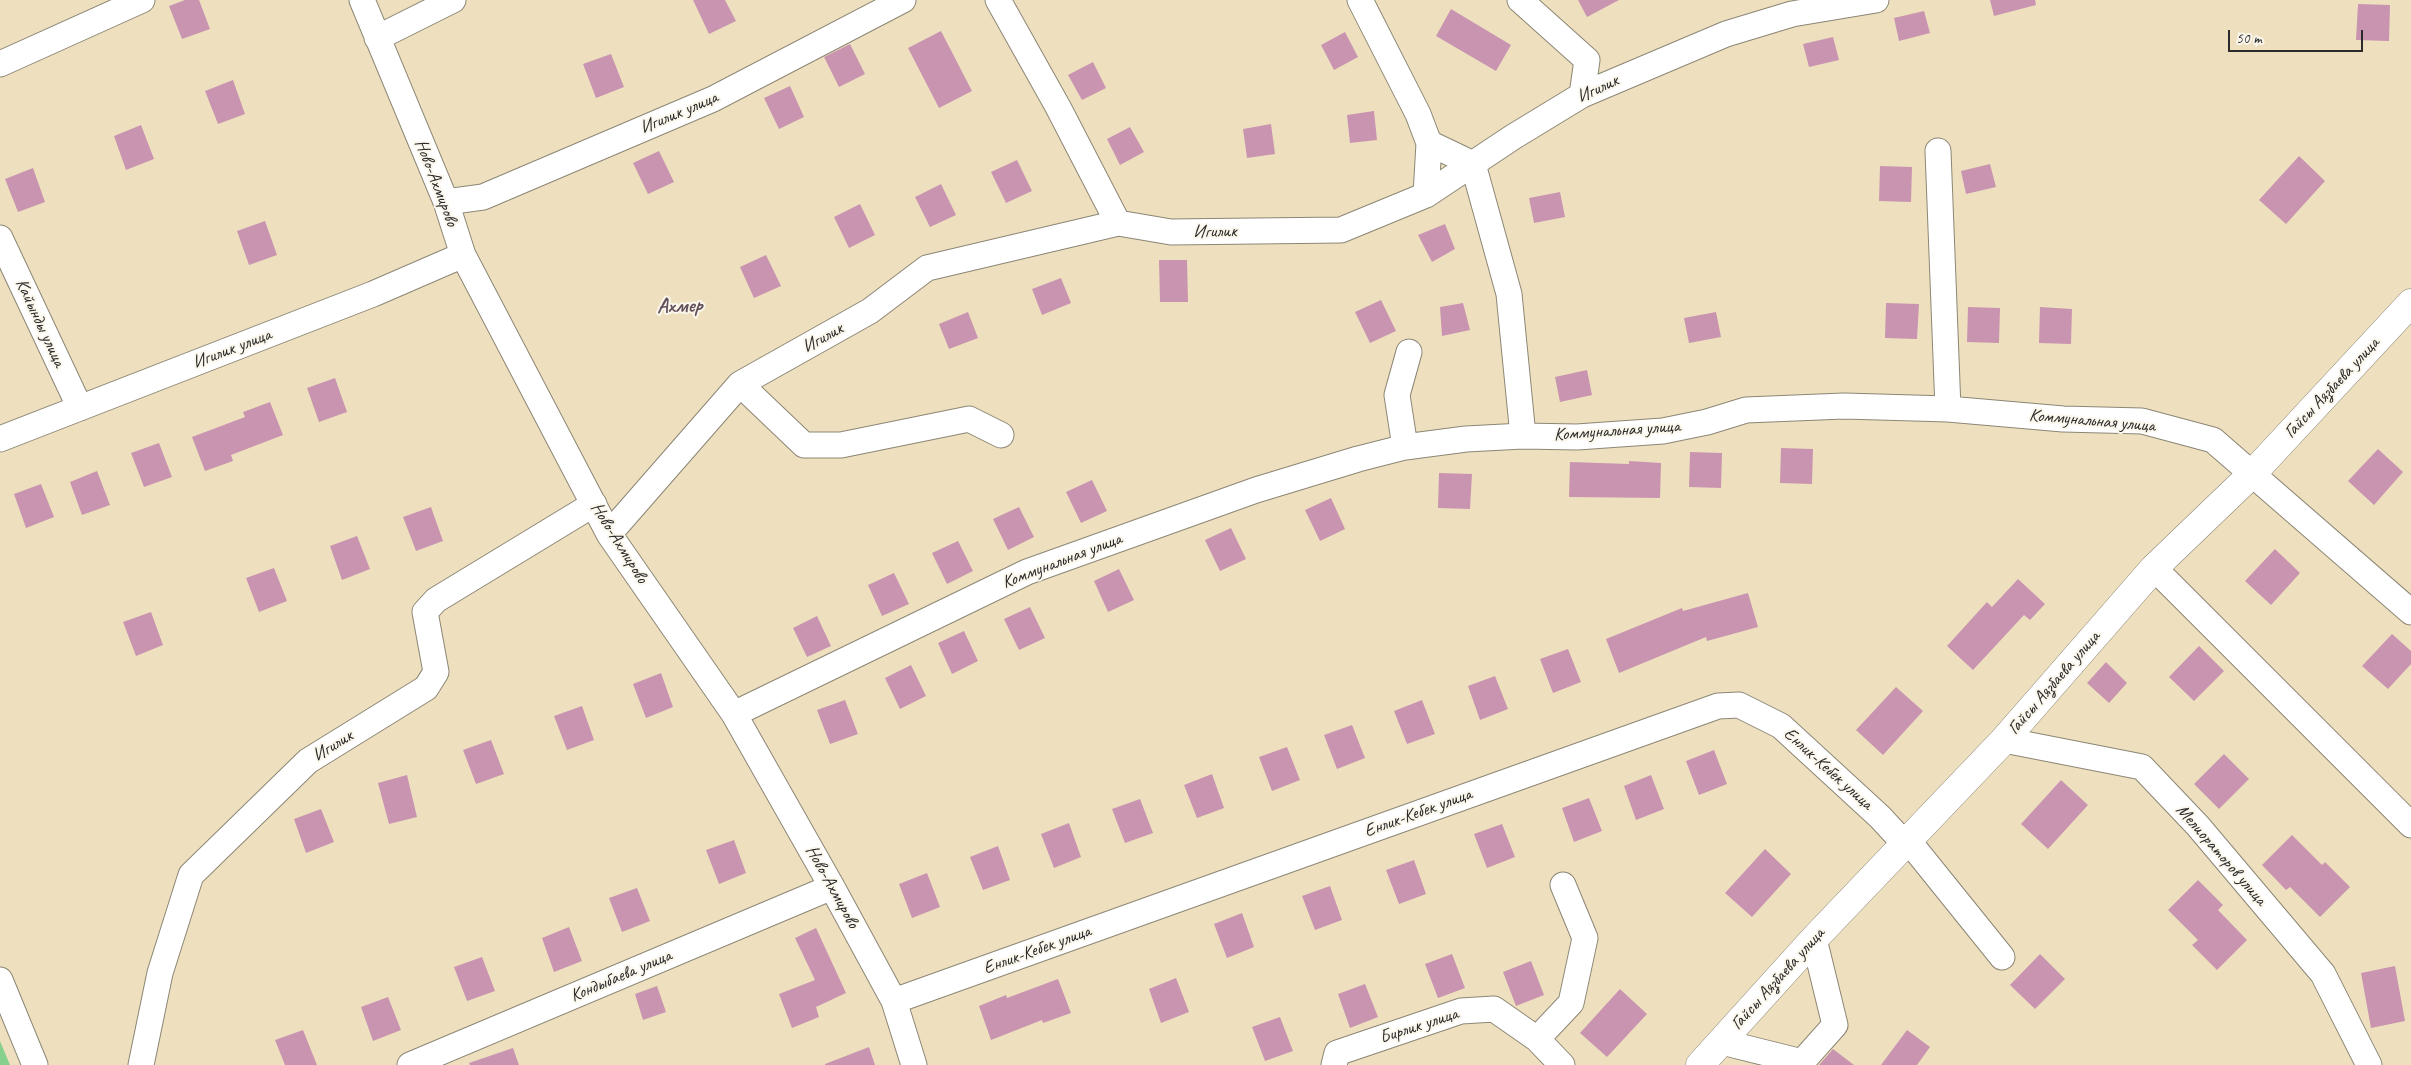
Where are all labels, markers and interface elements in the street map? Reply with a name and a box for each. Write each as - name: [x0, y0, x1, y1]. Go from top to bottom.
- scale bar: [2231, 20, 2366, 52]
- text: 50 m: [2236, 29, 2262, 48]
- street label: Игилик: [1574, 70, 1622, 108]
- street label: Игилик улица: [637, 87, 721, 139]
- street label: Ново-Ахмирово: [409, 136, 463, 230]
- street label: Игилик: [1193, 221, 1237, 243]
- street label: Кайынды улица: [10, 276, 70, 370]
- district label: Ахмер: [657, 295, 703, 319]
- street label: Игилик: [799, 318, 847, 358]
- street label: Игилик улица: [190, 324, 274, 374]
- street label: Гайсы Аязбаева улица: [2280, 333, 2384, 443]
- street label: Коммунальная улица: [2028, 405, 2156, 437]
- street label: Коммунальная улица: [1553, 416, 1681, 446]
- street label: Ново-Ахмирово: [586, 498, 652, 588]
- street label: Коммунальная улица: [999, 528, 1125, 594]
- street label: Гайсы Аязбаева улица: [2003, 627, 2105, 739]
- street label: Енлик-Кебек улица: [1779, 723, 1877, 815]
- street label: Игилик: [309, 725, 357, 767]
- street label: Енлик-Кебек улица: [1361, 784, 1475, 842]
- street label: Мелиораторов улица: [2171, 800, 2271, 910]
- street label: Ново-Ахмирово: [800, 842, 864, 932]
- street label: Енлик-Кебек улица: [980, 921, 1094, 979]
- street label: Гайсы Аязбаева улица: [1726, 923, 1830, 1035]
- street label: Кондыбаева улица: [567, 945, 675, 1007]
- street label: Бирлик улица: [1377, 1003, 1461, 1049]

